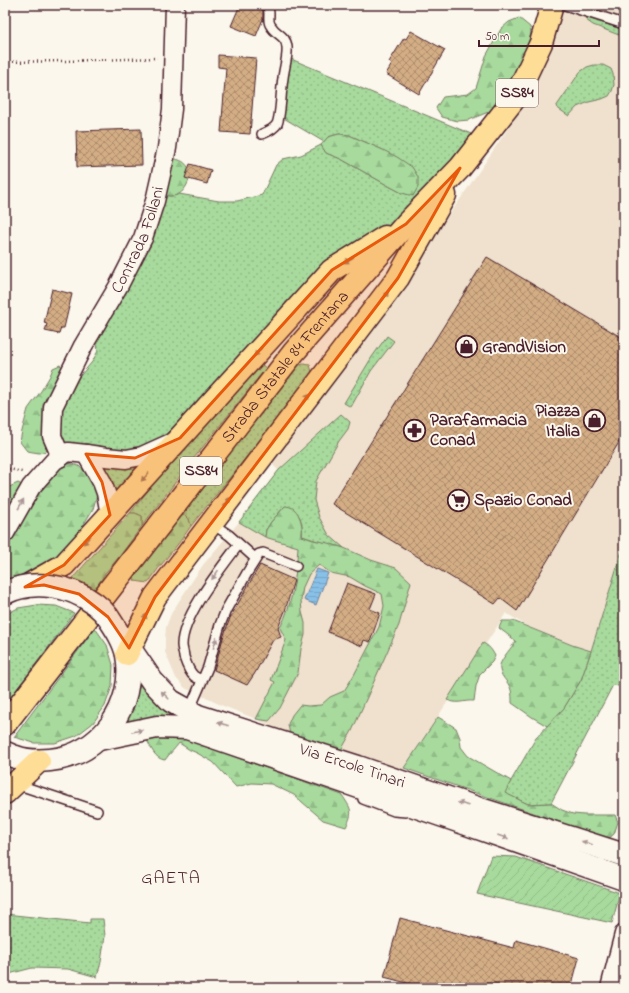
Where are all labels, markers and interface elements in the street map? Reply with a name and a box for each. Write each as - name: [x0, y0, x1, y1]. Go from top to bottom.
- scale bar: [479, 22, 599, 48]
- text: 50 m: [485, 28, 509, 46]
- road number: SS84: [496, 79, 538, 107]
- street label: Contrada Follani: [104, 184, 170, 298]
- one-way arrow: [343, 256, 355, 263]
- street label: Strada Statale 84 Frentana: [215, 285, 355, 448]
- one-way arrow: [381, 290, 389, 301]
- shop icon: GrandVision: [453, 334, 479, 360]
- place label: GrandVision: [482, 335, 566, 360]
- one-way arrow: [254, 347, 263, 357]
- one-way arrow: [302, 394, 310, 404]
- place label: Piazza Italia: [536, 399, 580, 444]
- place label: Parafarmacia Conad: [430, 408, 527, 453]
- shop icon: Piazza Italia: [582, 408, 608, 434]
- pharmacy icon: Parafarmacia Conad: [401, 417, 427, 443]
- road number: SS84: [180, 457, 222, 485]
- one-way arrow: [140, 472, 150, 482]
- supermarket icon: Spazio Conad: [446, 487, 472, 513]
- place label: Spazio Conad: [474, 488, 572, 513]
- one-way arrow: [223, 497, 231, 508]
- one-way arrow: [18, 498, 25, 510]
- one-way arrow: [82, 535, 92, 545]
- one-way arrow: [211, 570, 219, 580]
- one-way arrow: [140, 614, 147, 625]
- one-way arrow: [212, 637, 218, 649]
- one-way arrow: [161, 690, 170, 700]
- one-way arrow: [217, 721, 229, 727]
- one-way arrow: [131, 727, 143, 733]
- street label: Via Ercole Tinari: [295, 736, 409, 795]
- one-way arrow: [457, 800, 469, 806]
- one-way arrow: [498, 834, 510, 840]
- one-way arrow: [581, 840, 593, 846]
- district label: GAETA: [141, 866, 201, 892]

